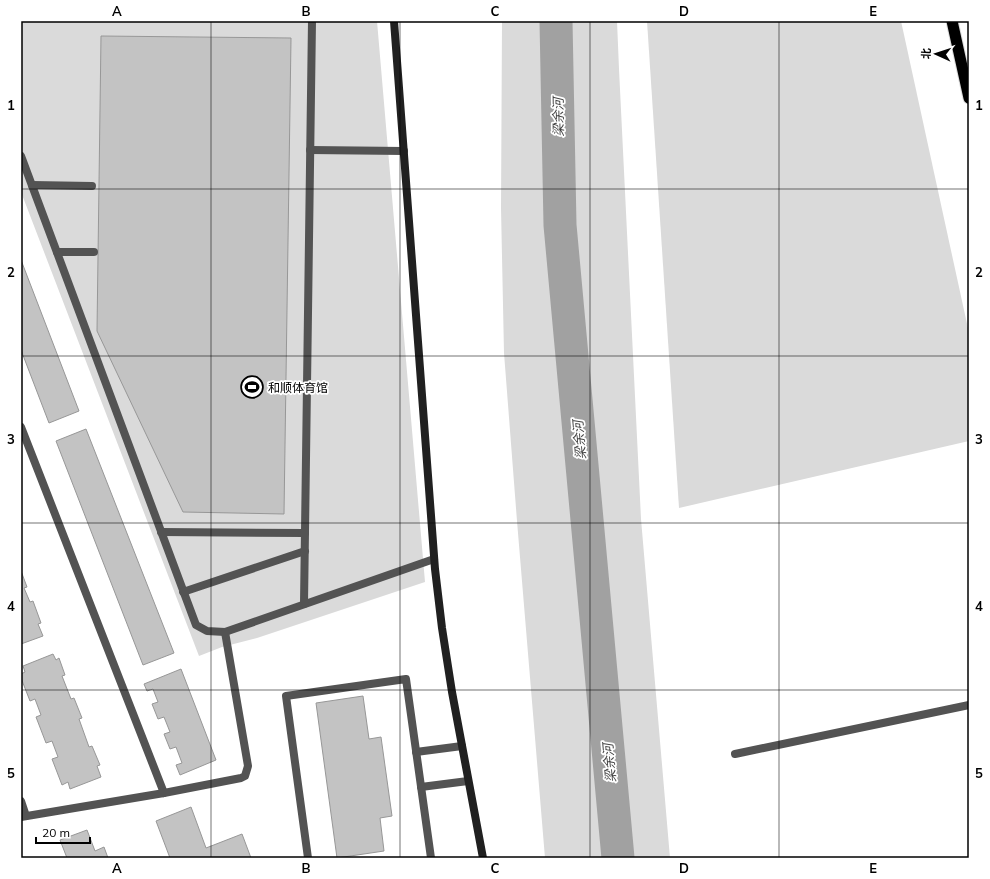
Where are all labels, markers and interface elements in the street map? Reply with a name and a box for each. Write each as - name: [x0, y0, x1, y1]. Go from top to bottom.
- text: A: [112, 3, 122, 19]
- text: B: [302, 3, 311, 19]
- text: C: [491, 3, 500, 19]
- text: D: [679, 3, 689, 19]
- text: E: [869, 3, 877, 19]
- north arrow: [916, 34, 956, 74]
- text: 北: [919, 48, 933, 59]
- water label: 梁余河: [550, 94, 566, 137]
- text: 1: [7, 97, 15, 113]
- text: 1: [975, 97, 983, 113]
- text: 2: [7, 264, 15, 280]
- text: 2: [975, 264, 983, 280]
- sports icon: 和顺体育馆: [239, 374, 265, 400]
- place label: 和顺体育馆: [268, 380, 328, 395]
- water label: 梁余河: [569, 417, 589, 460]
- text: 3: [7, 431, 15, 447]
- text: 3: [975, 431, 983, 447]
- text: 4: [7, 598, 15, 614]
- text: 4: [975, 598, 983, 614]
- water label: 梁余河: [599, 740, 619, 783]
- text: 5: [7, 765, 15, 781]
- text: 5: [975, 765, 983, 781]
- scale bar: [36, 819, 90, 845]
- text: 20 m: [42, 825, 70, 840]
- text: A: [112, 860, 122, 876]
- text: B: [302, 860, 311, 876]
- text: C: [491, 860, 500, 876]
- text: D: [679, 860, 689, 876]
- text: E: [869, 860, 877, 876]

